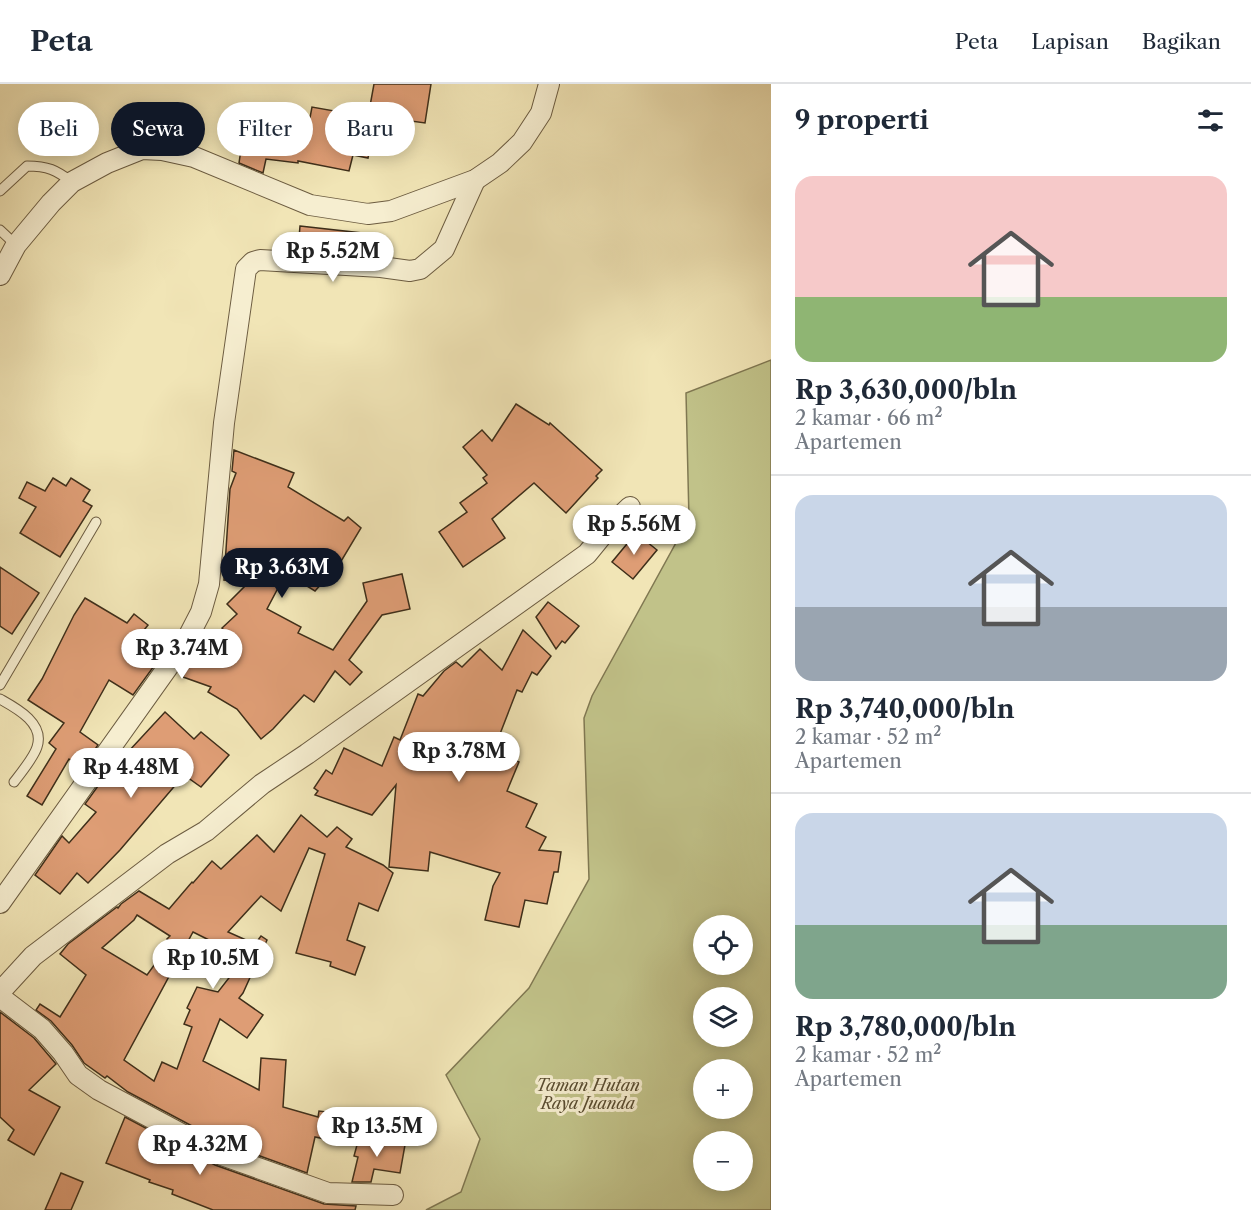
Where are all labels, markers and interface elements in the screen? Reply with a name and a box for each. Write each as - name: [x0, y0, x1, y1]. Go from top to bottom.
- text: Peta: [30, 24, 93, 58]
- text: Peta: [955, 29, 998, 54]
- text: Lapisan: [1031, 29, 1109, 54]
- text: Bagikan: [1142, 29, 1221, 54]
- chip: Beli: [18, 102, 99, 156]
- chip: Sewa: [111, 102, 205, 156]
- chip: Filter: [217, 102, 313, 156]
- chip: Baru: [325, 102, 415, 156]
- text: 9 properti: [795, 104, 929, 136]
- icon: filters: [1194, 104, 1227, 137]
- icon: home: [957, 215, 1065, 323]
- pin: Rp 5.52M: [271, 232, 395, 283]
- text: Rp 5.52M: [286, 239, 380, 263]
- text: Rp 3,630,000/bln: [795, 374, 1017, 406]
- text: 2 kamar · 66 m²: [795, 406, 943, 430]
- text: Apartemen: [795, 430, 902, 454]
- pin: Rp 5.56M: [572, 505, 696, 556]
- text: Rp 5.56M: [587, 512, 681, 536]
- icon: home: [957, 534, 1065, 642]
- pin: Rp 3.63M: [220, 548, 344, 599]
- text: Rp 3.63M: [234, 555, 330, 579]
- pin: Rp 3.74M: [120, 629, 244, 680]
- text: Rp 3.74M: [135, 636, 229, 660]
- text: Rp 3,740,000/bln: [795, 693, 1015, 725]
- text: 2 kamar · 52 m²: [795, 725, 942, 749]
- pin: Rp 3.78M: [397, 732, 521, 783]
- text: Rp 3.78M: [412, 739, 506, 763]
- pin: Rp 4.48M: [69, 748, 193, 799]
- text: Apartemen: [795, 749, 902, 773]
- text: Rp 4.48M: [83, 755, 179, 779]
- icon: home: [957, 852, 1065, 960]
- map controls: [693, 915, 753, 1191]
- button: locate: [693, 915, 753, 975]
- pin: Rp 10.5M: [151, 939, 275, 990]
- text: Rp 10.5M: [167, 946, 259, 970]
- button: layers: [693, 987, 753, 1047]
- text: Rp 3,780,000/bln: [795, 1011, 1016, 1043]
- text: 2 kamar · 52 m²: [795, 1043, 942, 1067]
- button: +: [693, 1059, 753, 1119]
- text: Apartemen: [795, 1067, 902, 1091]
- park label: Taman Hutan Raya Juanda: [536, 1075, 640, 1113]
- pin: Rp 13.5M: [315, 1107, 439, 1158]
- text: Rp 13.5M: [331, 1114, 423, 1138]
- pin: Rp 4.32M: [138, 1125, 262, 1176]
- button: −: [693, 1131, 753, 1191]
- text: Rp 4.32M: [152, 1132, 248, 1156]

